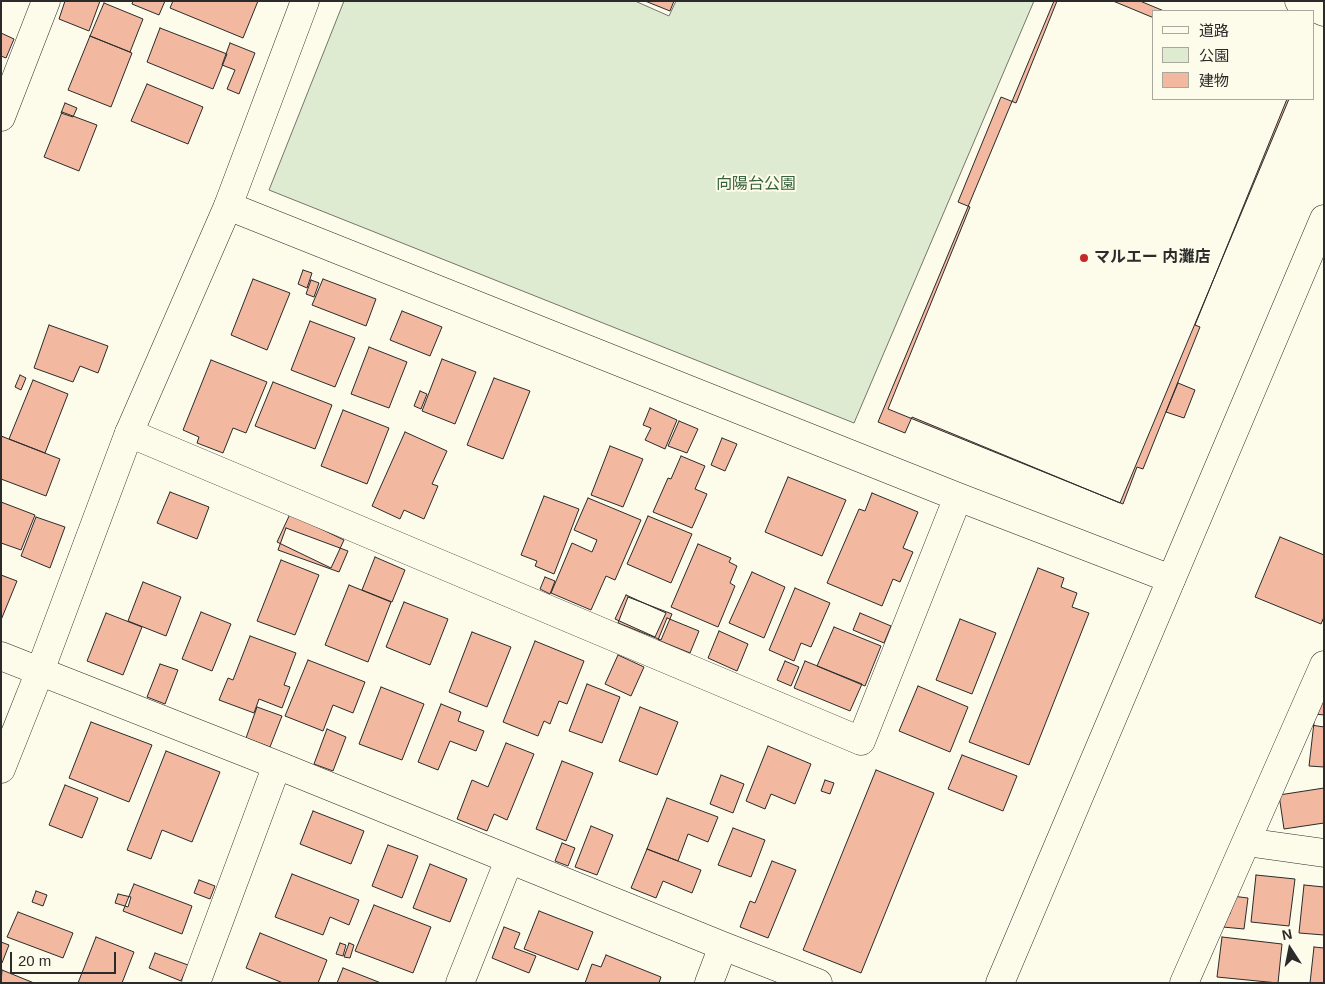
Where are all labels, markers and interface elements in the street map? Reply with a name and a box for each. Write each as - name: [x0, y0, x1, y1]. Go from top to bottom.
- legend: [1152, 10, 1315, 100]
- text: 道路: [1199, 22, 1229, 39]
- text: 公園: [1199, 47, 1229, 64]
- text: 建物: [1199, 72, 1229, 89]
- park label: 向陽台公園: [716, 175, 796, 195]
- place label: マルエー 内灘店: [1094, 248, 1210, 268]
- marker: マルエー 内灘店: [1078, 252, 1090, 264]
- north arrow: [1265, 924, 1315, 974]
- text: N: [1281, 925, 1294, 943]
- scale bar: [12, 942, 119, 974]
- text: 20 m: [18, 952, 51, 969]

